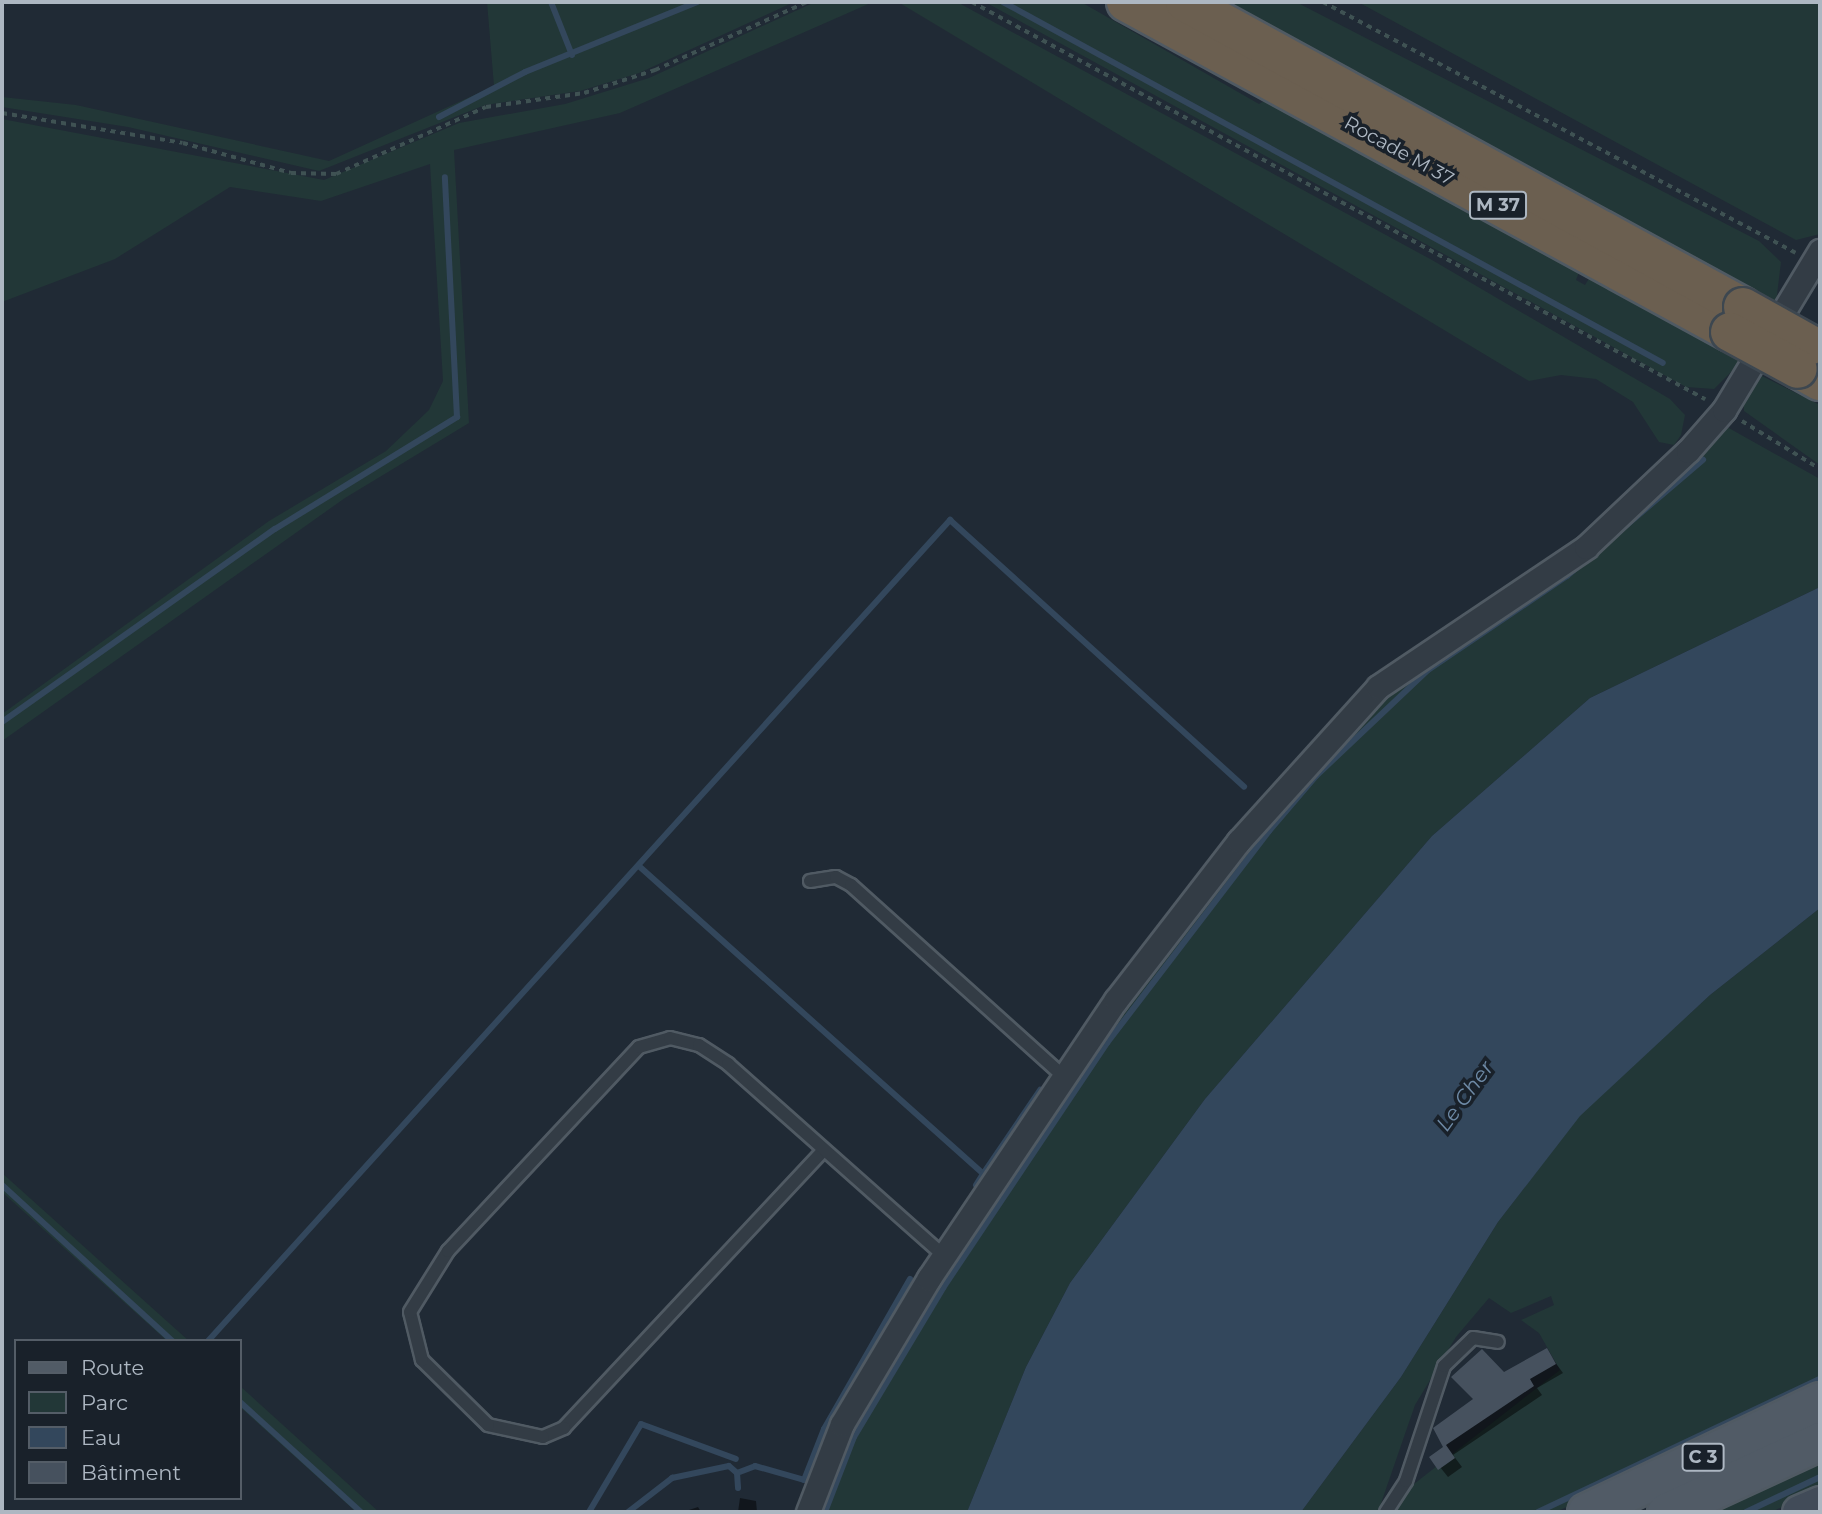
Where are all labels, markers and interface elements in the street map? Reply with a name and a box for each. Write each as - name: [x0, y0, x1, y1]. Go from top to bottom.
- street label: Rocade M 37: [1340, 112, 1458, 190]
- road number: M 37: [1468, 190, 1528, 220]
- water label: Le Cher: [1431, 1056, 1499, 1136]
- legend: [14, 1339, 242, 1500]
- text: Route: [81, 1355, 144, 1380]
- text: Parc: [81, 1390, 128, 1415]
- text: Eau: [81, 1425, 121, 1450]
- road number: C 3: [1680, 1442, 1726, 1472]
- text: Bâtiment: [81, 1460, 181, 1485]

